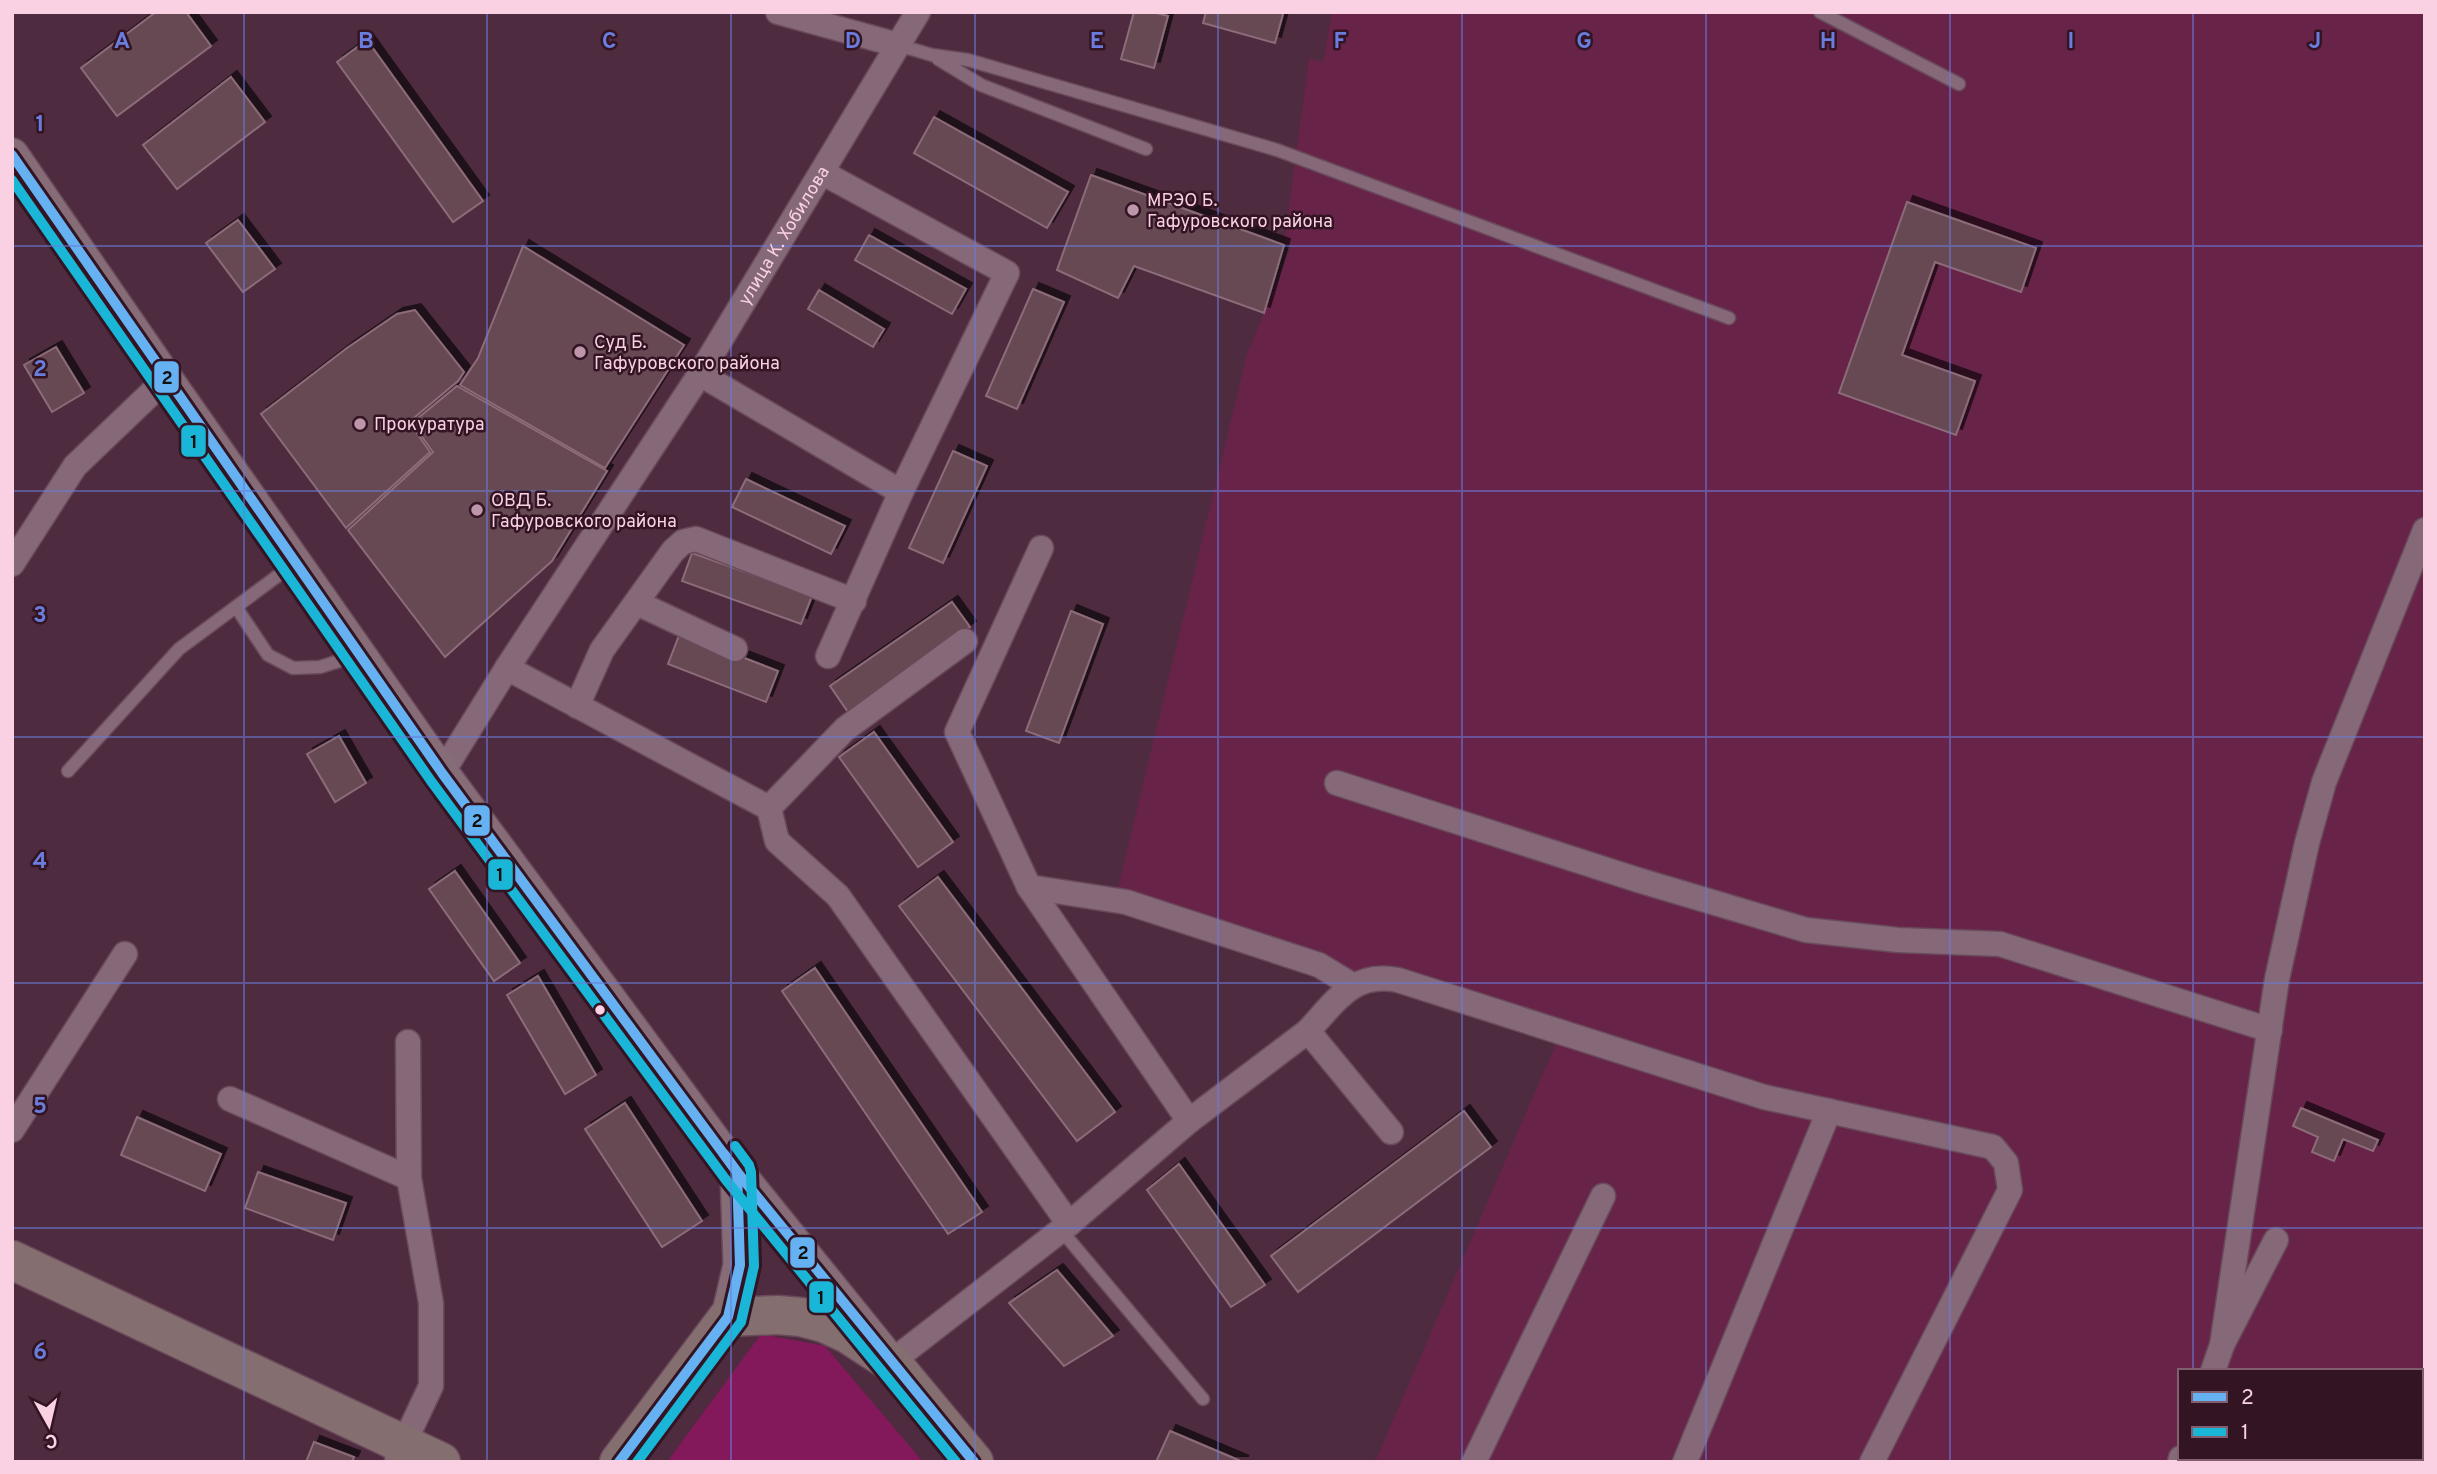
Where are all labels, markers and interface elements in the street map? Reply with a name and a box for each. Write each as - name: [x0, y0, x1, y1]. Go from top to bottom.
- text: A: [114, 28, 130, 57]
- text: B: [358, 28, 374, 57]
- text: C: [602, 28, 616, 57]
- text: D: [845, 28, 861, 57]
- text: E: [1090, 28, 1104, 57]
- text: F: [1333, 28, 1347, 57]
- text: G: [1576, 28, 1592, 57]
- text: H: [1820, 28, 1836, 57]
- text: I: [2068, 28, 2074, 57]
- text: J: [2309, 28, 2321, 57]
- text: 1: [35, 111, 45, 140]
- street label: улица К. Хобилова: [734, 162, 836, 310]
- place label: МРЭО Б. Гафуровского района: [1147, 190, 1333, 234]
- marker: МРЭО Б. Гафуровского района: [1125, 202, 1141, 218]
- place label: Суд Б. Гафуровского района: [594, 332, 780, 376]
- marker: Суд Б. Гафуровского района: [572, 344, 588, 360]
- text: 2: [33, 356, 47, 385]
- line badge: 2: [153, 360, 180, 394]
- text: 2: [161, 367, 173, 391]
- place label: Прокуратура: [374, 414, 485, 437]
- marker: Прокуратура: [352, 416, 368, 432]
- line badge: 1: [180, 424, 207, 458]
- text: 1: [190, 431, 198, 455]
- place label: ОВД Б. Гафуровского района: [491, 490, 677, 534]
- marker: ОВД Б. Гафуровского района: [469, 502, 485, 518]
- text: 3: [33, 602, 47, 631]
- line badge: 2: [463, 804, 491, 837]
- text: 2: [471, 810, 483, 834]
- text: 4: [33, 848, 47, 877]
- line badge: 1: [487, 858, 514, 891]
- text: 1: [496, 864, 504, 888]
- unlabelled marker: [593, 1003, 607, 1017]
- text: 5: [33, 1093, 47, 1122]
- line badge: 2: [789, 1236, 816, 1269]
- text: 2: [797, 1242, 809, 1266]
- line badge: 1: [808, 1280, 835, 1314]
- text: 1: [817, 1287, 825, 1311]
- text: 6: [33, 1339, 47, 1368]
- legend: [2178, 1369, 2423, 1460]
- text: 2: [2241, 1385, 2254, 1412]
- north arrow: [14, 1390, 84, 1460]
- text: 1: [2241, 1420, 2249, 1447]
- text: С: [43, 1427, 59, 1453]

